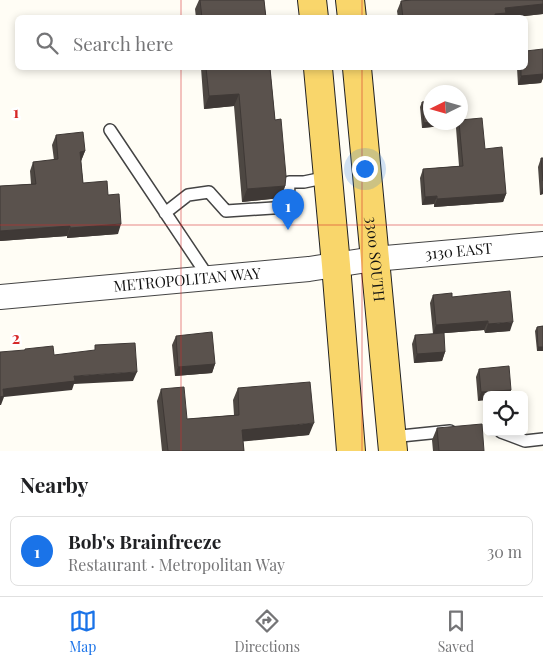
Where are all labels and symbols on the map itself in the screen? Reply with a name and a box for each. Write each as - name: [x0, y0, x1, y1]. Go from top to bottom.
- north arrow: [423, 85, 468, 130]
- text: 1: [13, 101, 19, 122]
- your location: [352, 156, 378, 182]
- pin: 1: [272, 189, 304, 230]
- street label: 3300 SOUTH: [362, 216, 390, 302]
- street label: 3130 EAST: [424, 238, 493, 263]
- street label: METROPOLITAN WAY: [113, 262, 262, 296]
- text: 2: [12, 327, 20, 348]

